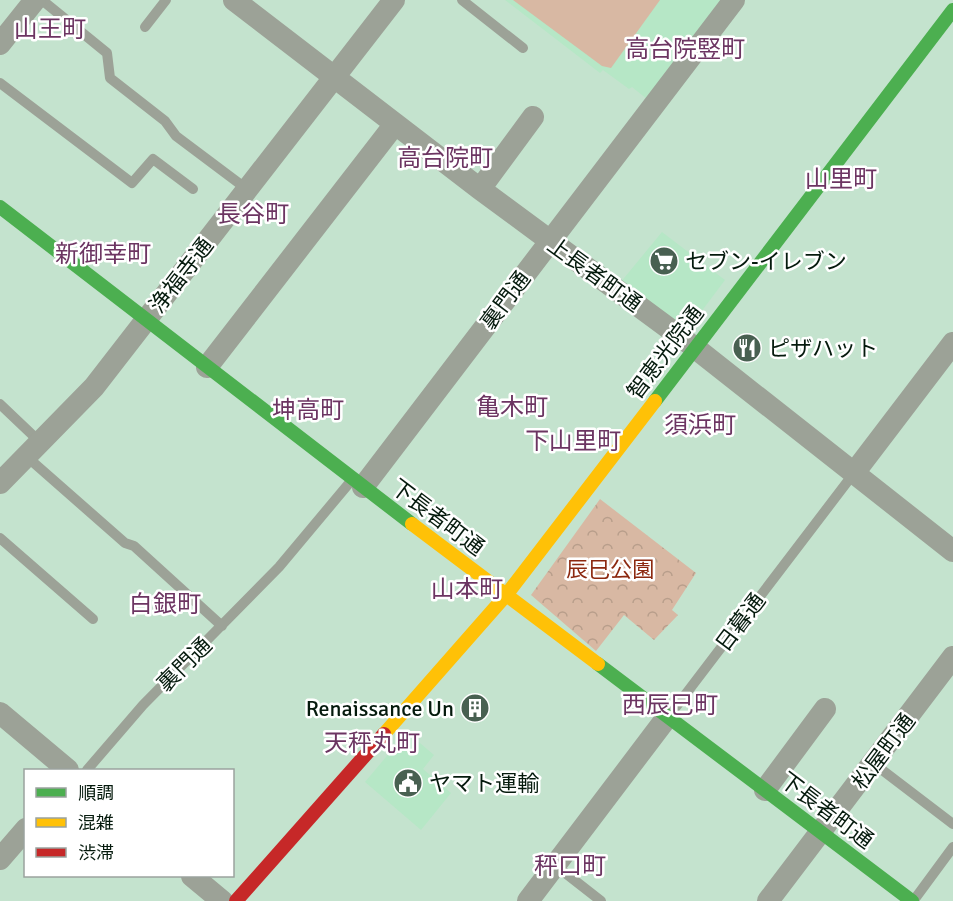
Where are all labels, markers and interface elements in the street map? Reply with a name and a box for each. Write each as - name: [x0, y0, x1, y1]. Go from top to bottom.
- district label: 山王町: [14, 14, 86, 44]
- district label: 高台院竪町: [625, 34, 745, 64]
- district label: 高台院町: [397, 143, 493, 173]
- district label: 山里町: [805, 164, 877, 194]
- district label: 長谷町: [217, 199, 289, 229]
- street label: 上長者町通: [542, 231, 647, 318]
- street label: 浄福寺通: [144, 232, 219, 318]
- district label: 新御幸町: [55, 239, 151, 269]
- supermarket icon: セブン-イレブン: [648, 245, 680, 277]
- place label: セブン-イレブン: [685, 248, 847, 275]
- street label: 裏門通: [475, 266, 536, 335]
- street label: 智恵光院通: [622, 300, 709, 404]
- restaurant icon: ピザハット: [731, 332, 763, 364]
- place label: ピザハット: [768, 335, 878, 362]
- district label: 亀木町: [476, 392, 548, 422]
- district label: 坤高町: [272, 395, 344, 425]
- district label: 須浜町: [664, 410, 736, 440]
- district label: 下山里町: [525, 426, 621, 456]
- street label: 下長者町通: [386, 474, 490, 561]
- park label: 辰巳公園: [566, 556, 654, 583]
- district label: 山本町: [431, 574, 503, 604]
- street label: 日暮通: [710, 588, 771, 657]
- district label: 白銀町: [129, 589, 201, 619]
- street label: 裏門通: [151, 631, 217, 697]
- district label: 西辰巳町: [622, 690, 718, 720]
- building icon: Renaissance Un: [459, 692, 491, 724]
- place label: Renaissance Un: [306, 695, 454, 722]
- street label: 松屋町通: [846, 708, 921, 795]
- district label: 天秤丸町: [324, 728, 420, 758]
- public building icon: ヤマト運輸: [392, 767, 424, 799]
- street label: 下長者町通: [775, 767, 879, 854]
- legend: [24, 769, 234, 877]
- place label: ヤマト運輸: [429, 770, 539, 797]
- text: 順調: [78, 782, 114, 804]
- text: 混雑: [78, 812, 114, 834]
- text: 渋滞: [78, 842, 114, 864]
- district label: 秤口町: [534, 851, 606, 881]

